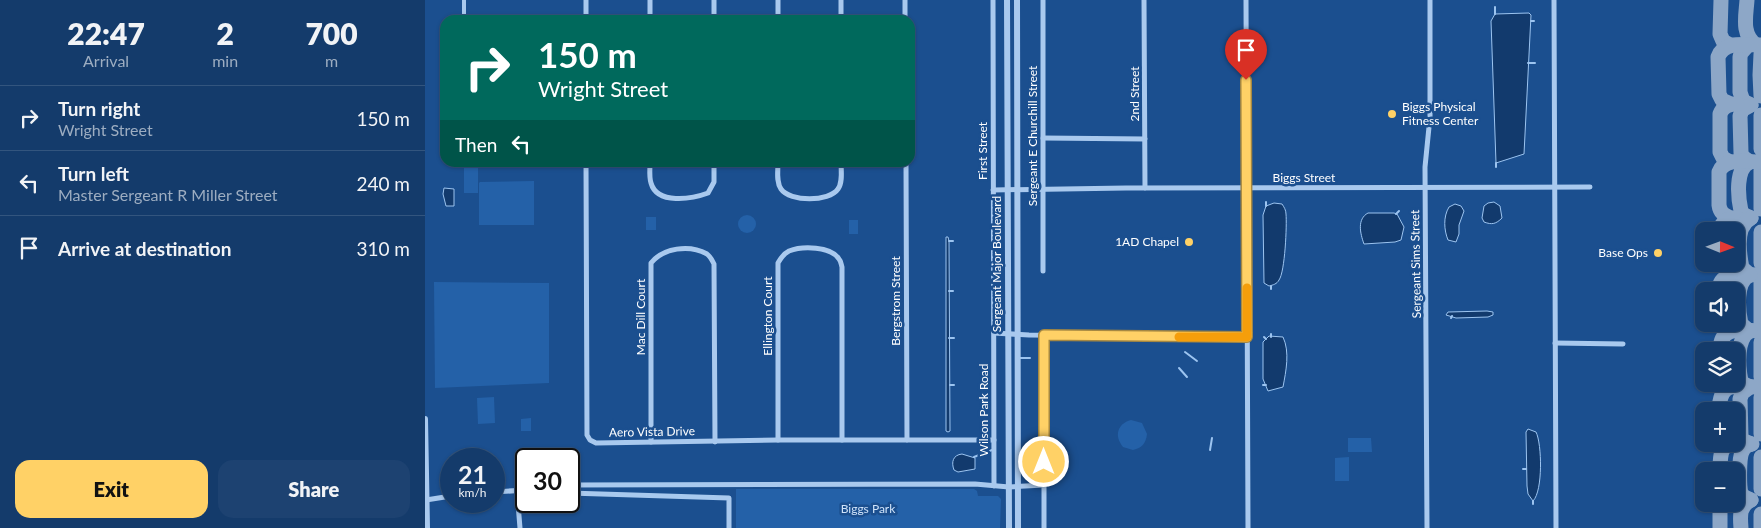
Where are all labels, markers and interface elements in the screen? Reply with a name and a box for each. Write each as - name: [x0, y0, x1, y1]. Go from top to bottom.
- text: 22:47: [67, 15, 145, 51]
- text: 2: [216, 15, 234, 51]
- text: 700: [305, 15, 358, 51]
- pin: [1225, 29, 1267, 80]
- text: 150 m: [538, 33, 637, 75]
- icon: right: [455, 35, 520, 100]
- icon: arrive: [1232, 36, 1260, 64]
- text: Arrival: [83, 51, 129, 70]
- text: min: [212, 51, 238, 70]
- text: m: [325, 51, 338, 70]
- street label: Sergeant E Churchill Street: [1025, 65, 1040, 206]
- street label: 2nd Street: [1127, 66, 1142, 122]
- text: Wright Street: [538, 75, 668, 102]
- text: Turn right: [58, 97, 140, 120]
- place label: Biggs Physical Fitness Center: [1402, 99, 1479, 128]
- icon: right: [15, 104, 43, 132]
- text: 150 m: [356, 107, 410, 130]
- marker: Biggs Physical Fitness Center: [1386, 108, 1398, 120]
- text: Wright Street: [58, 120, 153, 139]
- street label: First Street: [975, 121, 990, 180]
- icon: left: [507, 130, 535, 158]
- text: Then: [455, 133, 497, 156]
- text: Turn left: [58, 162, 129, 185]
- icon: left: [15, 169, 43, 197]
- street label: Biggs Street: [1273, 170, 1336, 185]
- text: 240 m: [356, 172, 410, 195]
- text: Master Sergeant R Miller Street: [58, 185, 278, 204]
- street label: Sergeant Major Boulevard: [989, 196, 1004, 332]
- street label: Sergeant Sims Street: [1407, 209, 1424, 318]
- north arrow: [1695, 222, 1745, 272]
- map controls: [1695, 222, 1745, 512]
- icon: arrive: [15, 234, 43, 262]
- place label: 1AD Chapel: [1115, 234, 1179, 249]
- marker: 1AD Chapel: [1183, 236, 1195, 248]
- text: Arrive at destination: [58, 237, 231, 260]
- text: 310 m: [356, 237, 410, 260]
- place label: Base Ops: [1598, 245, 1648, 260]
- marker: Base Ops: [1652, 247, 1664, 259]
- street label: Bergstrom Street: [888, 256, 903, 346]
- street label: Ellington Court: [760, 276, 775, 356]
- street label: Mac Dill Court: [633, 278, 648, 355]
- button: sound: [1695, 282, 1745, 332]
- button: layers: [1695, 342, 1745, 392]
- street label: Wilson Park Road: [976, 364, 991, 457]
- button: +: [1695, 402, 1745, 452]
- street label: Aero Vista Drive: [609, 423, 695, 440]
- position arrow: [1017, 435, 1069, 487]
- speed limit sign: 30: [515, 448, 580, 513]
- text: 21: [458, 459, 487, 489]
- button: Exit: [15, 460, 208, 518]
- button: Share: [218, 460, 410, 518]
- button: −: [1695, 462, 1745, 512]
- text: km/h: [458, 485, 487, 500]
- park label: Biggs Park: [841, 501, 896, 516]

